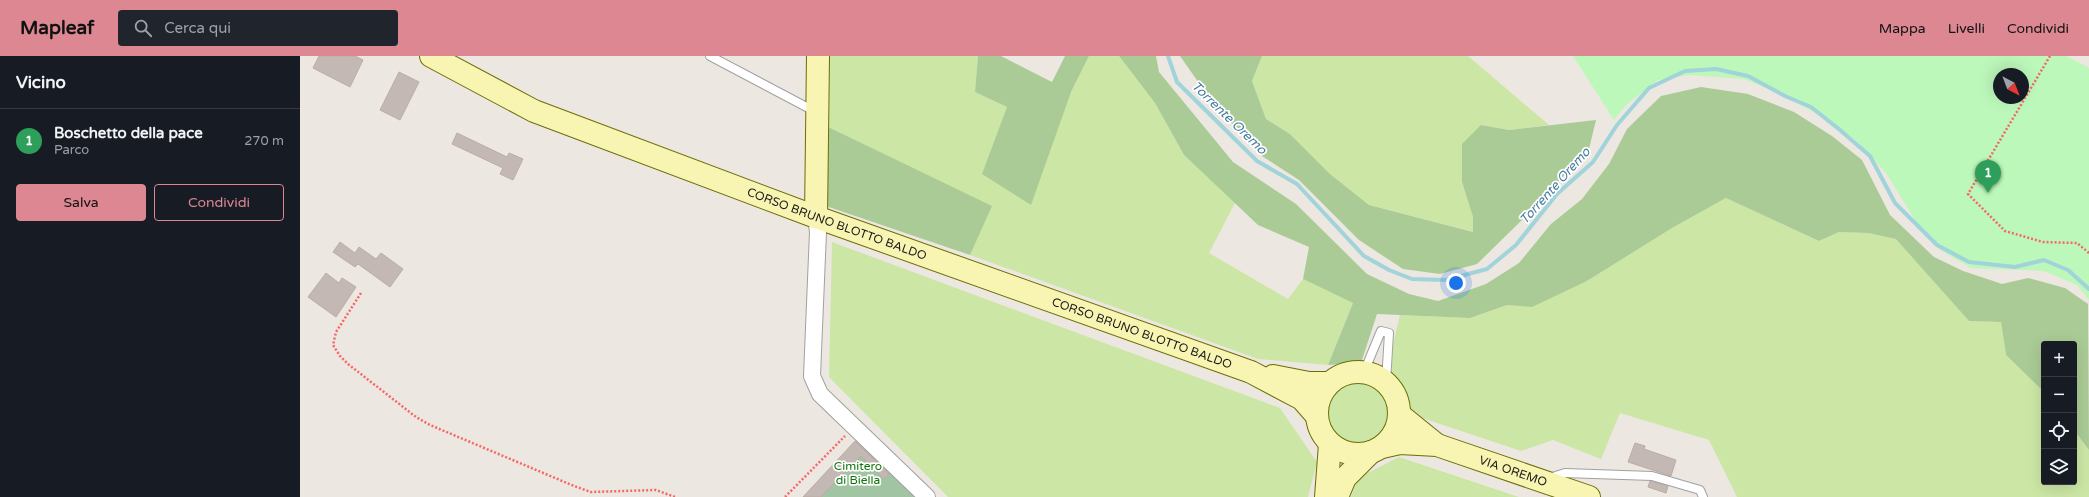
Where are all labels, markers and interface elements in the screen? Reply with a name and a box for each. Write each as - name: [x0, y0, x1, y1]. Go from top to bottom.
- search box: [118, 10, 398, 46]
- text: Mapleaf: [20, 17, 94, 39]
- icon: search: [132, 17, 154, 39]
- text: Cerca qui: [164, 19, 231, 37]
- text: Mappa: [1879, 20, 1926, 37]
- text: Livelli: [1948, 20, 1985, 37]
- text: Condividi: [2007, 20, 2069, 37]
- north arrow: [1993, 68, 2029, 104]
- text: Vicino: [16, 72, 66, 93]
- water label: Torrente Oremo: [1188, 78, 1271, 159]
- text: Boschetto della pace: [54, 124, 203, 142]
- text: 1: [25, 133, 33, 149]
- text: 270 m: [244, 133, 284, 149]
- text: Parco: [54, 142, 89, 158]
- water label: Torrente Oremo: [1516, 143, 1594, 228]
- pin: 1: [1975, 160, 2001, 193]
- button: Salva: [16, 184, 146, 221]
- button: Condividi: [154, 184, 284, 221]
- street label: CORSO BRUNO BLOTTO BALDO: [745, 185, 929, 263]
- your location: [1446, 273, 1466, 293]
- street label: CORSO BRUNO BLOTTO BALDO: [1050, 295, 1234, 372]
- map controls: [2041, 341, 2077, 485]
- button: +: [2041, 341, 2077, 377]
- button: −: [2041, 377, 2077, 413]
- button: locate: [2041, 413, 2077, 449]
- button: layers: [2041, 449, 2077, 485]
- street label: VIA OREMO: [1477, 453, 1549, 489]
- park label: Cimitero di Biella: [834, 459, 882, 487]

